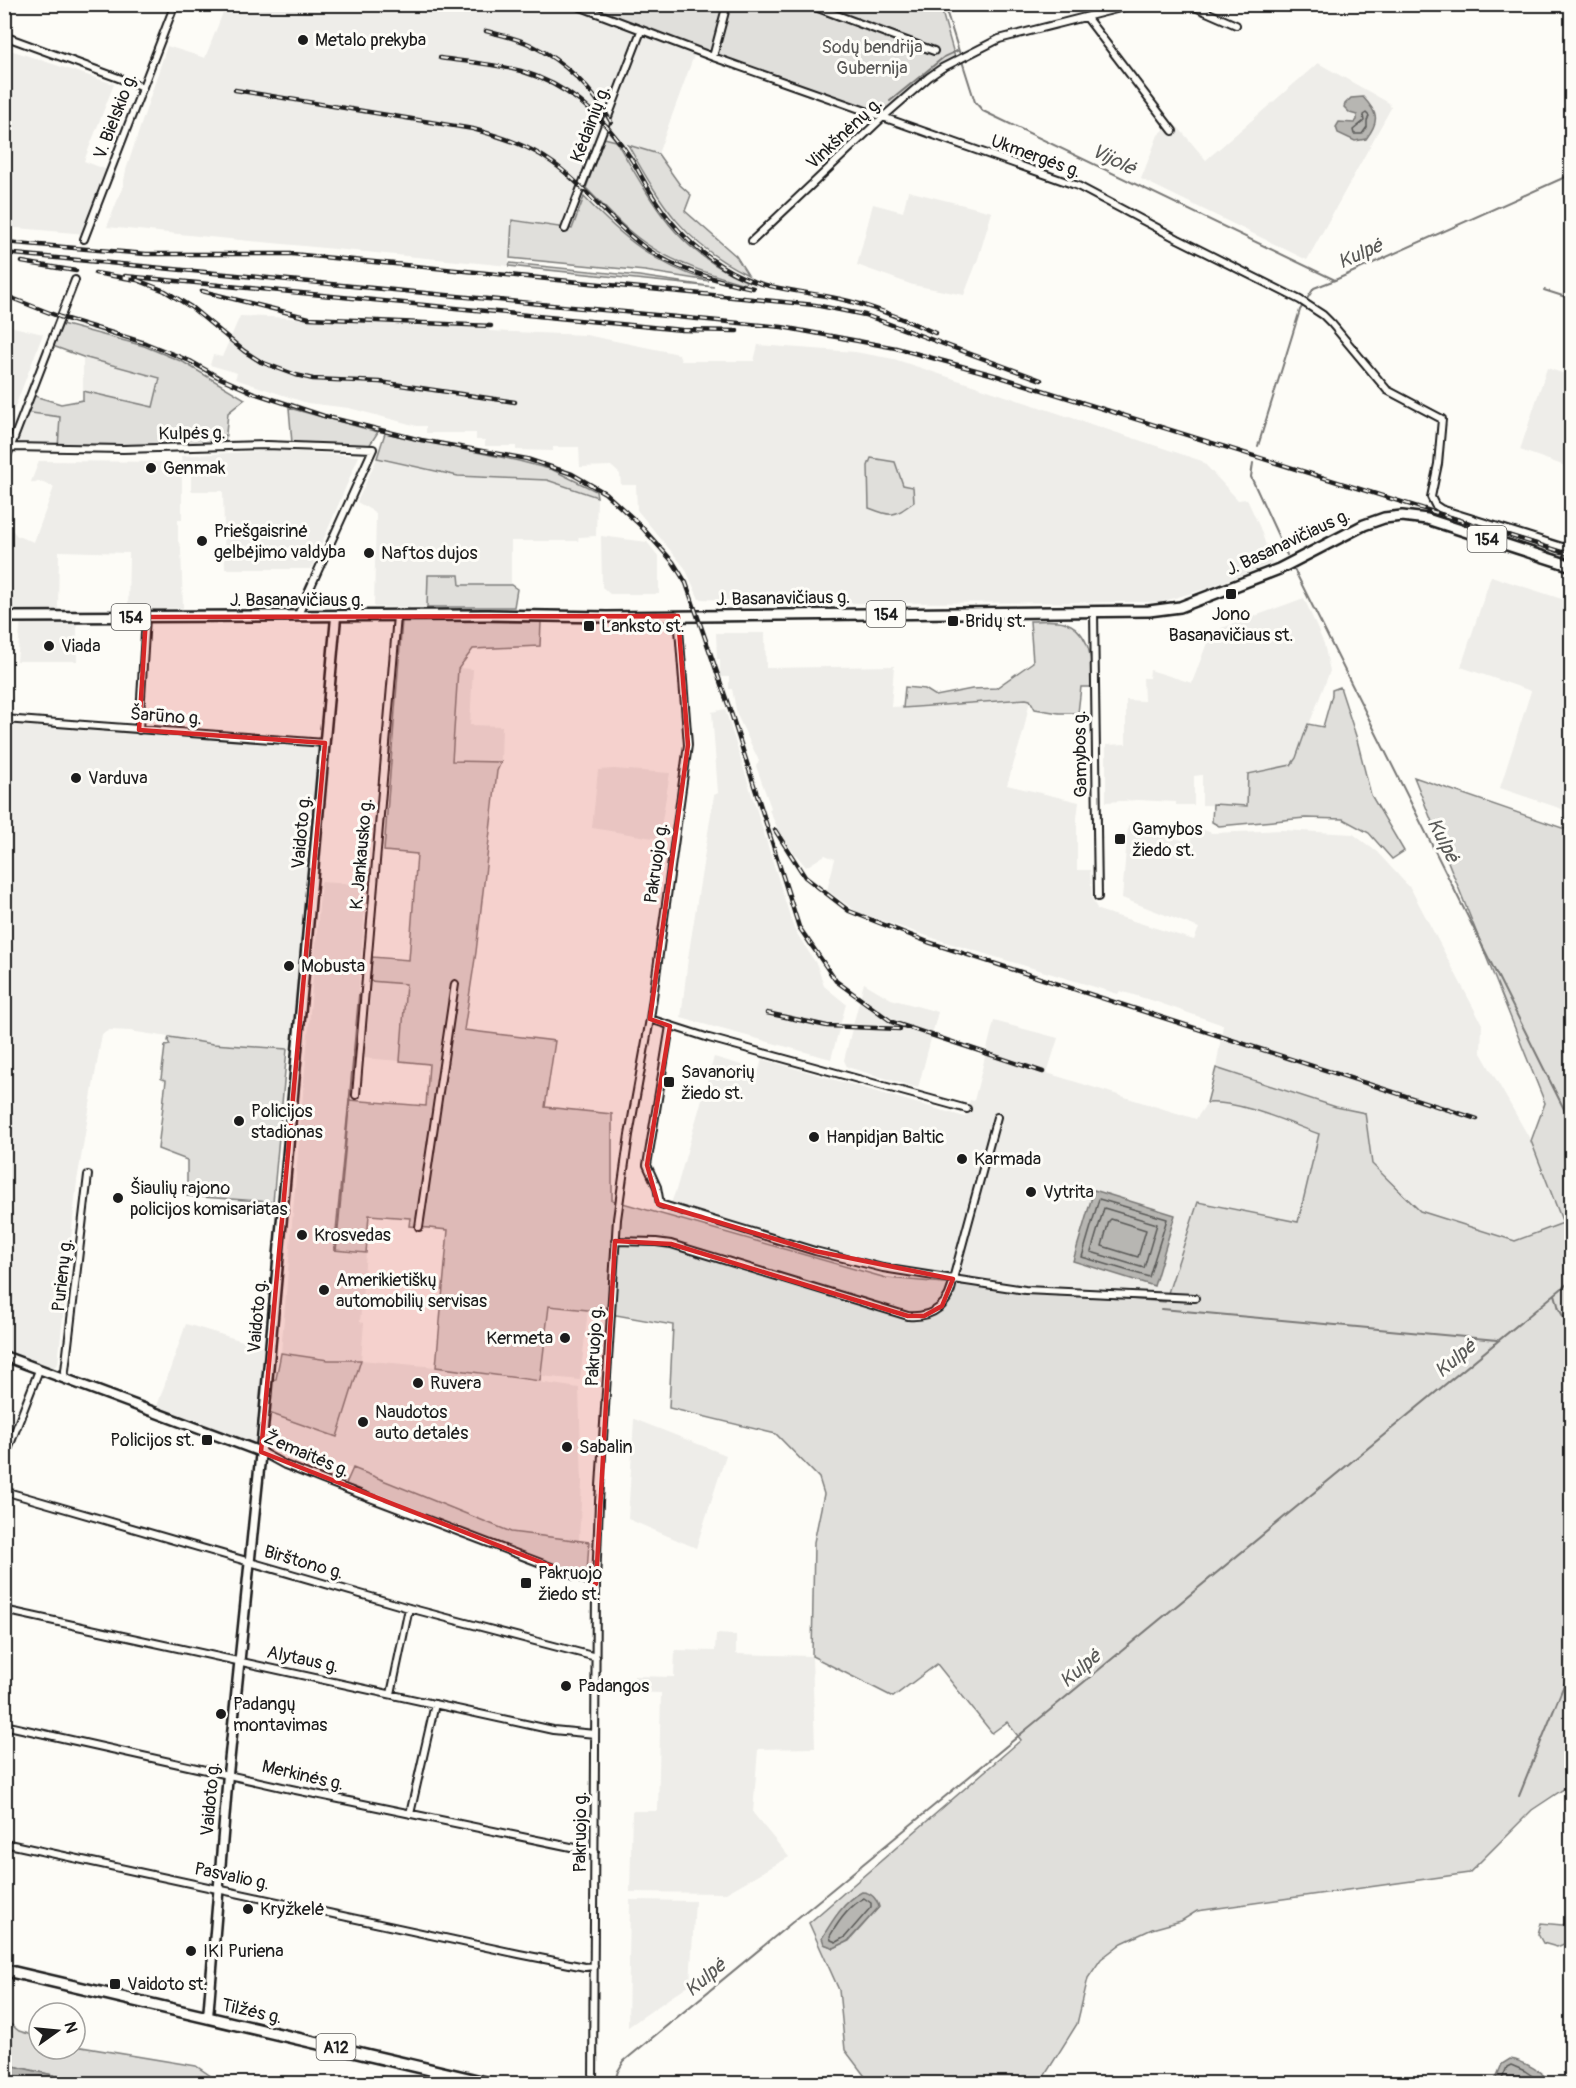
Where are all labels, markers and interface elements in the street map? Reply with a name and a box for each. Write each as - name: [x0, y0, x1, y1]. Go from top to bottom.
- place label: Metalo prekyba: [315, 29, 426, 52]
- marker: Metalo prekyba: [296, 33, 310, 47]
- park label: Sodų bendrija Gubernija: [821, 36, 923, 80]
- street label: V. Bielskio g.: [89, 70, 142, 162]
- street label: Kėdainių g.: [565, 83, 616, 166]
- street label: Vinkšnėnų g.: [801, 92, 887, 174]
- street label: Ukmergės g.: [988, 130, 1084, 183]
- water label: Vijolė: [1087, 138, 1141, 182]
- water label: Kulpė: [1334, 232, 1388, 274]
- street label: Kulpės g.: [158, 421, 226, 446]
- place label: Genmak: [163, 457, 226, 480]
- marker: Genmak: [144, 461, 158, 475]
- street label: J. Basanavičiaus g.: [1222, 504, 1354, 581]
- place label: Priešgaisrinė gelbėjimo valdyba: [214, 520, 346, 564]
- road number: 154: [1468, 526, 1506, 552]
- marker: Priešgaisrinė gelbėjimo valdyba: [195, 534, 209, 548]
- place label: Naftos dujos: [381, 542, 477, 565]
- marker: Naftos dujos: [362, 546, 376, 560]
- street label: J. Basanavičiaus g.: [716, 586, 850, 611]
- marker: Jono Basanavičiaus st.: [1224, 587, 1238, 601]
- street label: J. Basanavičiaus g.: [230, 589, 364, 612]
- road number: 154: [866, 601, 906, 627]
- place label: Jono Basanavičiaus st.: [1168, 603, 1294, 647]
- road number: 154: [112, 604, 150, 630]
- place label: Bridų st.: [965, 610, 1026, 633]
- marker: Bridų st.: [946, 614, 960, 628]
- place label: Lanksto st.: [601, 615, 685, 638]
- marker: Lanksto st.: [582, 619, 596, 633]
- place label: Viada: [61, 635, 101, 658]
- marker: Viada: [42, 639, 56, 653]
- street label: Šarūno g.: [129, 702, 203, 730]
- street label: Gamybos g.: [1068, 710, 1093, 798]
- place label: Varduva: [88, 767, 148, 790]
- marker: Varduva: [69, 771, 83, 785]
- street label: Vaidoto g.: [287, 794, 316, 870]
- street label: K. Jankausko g.: [345, 797, 378, 911]
- water label: Kulpė: [1422, 814, 1466, 868]
- place label: Gamybos žiedo st.: [1132, 818, 1203, 862]
- street label: Pakruojo g.: [639, 821, 674, 905]
- marker: Gamybos žiedo st.: [1113, 832, 1127, 846]
- place label: Mobusta: [301, 955, 365, 978]
- marker: Mobusta: [282, 959, 296, 973]
- place label: Savanorių žiedo st.: [681, 1061, 755, 1105]
- marker: Savanorių žiedo st.: [662, 1075, 676, 1089]
- place label: Policijos stadionas: [251, 1100, 323, 1144]
- marker: Policijos stadionas: [232, 1114, 246, 1128]
- place label: Hanpidjan Baltic: [826, 1126, 944, 1149]
- marker: Hanpidjan Baltic: [807, 1130, 821, 1144]
- place label: Karmada: [974, 1148, 1041, 1171]
- marker: Karmada: [955, 1152, 969, 1166]
- place label: Šiaulių rajono policijos komisariatas: [130, 1176, 287, 1221]
- place label: Vytrita: [1043, 1181, 1094, 1204]
- marker: Vytrita: [1024, 1185, 1038, 1199]
- marker: Šiaulių rajono policijos komisariatas: [111, 1191, 125, 1205]
- place label: Krosvedas: [314, 1224, 391, 1247]
- marker: Krosvedas: [295, 1228, 309, 1242]
- street label: Purienų g.: [47, 1237, 78, 1313]
- place label: Amerikietiškų automobilių servisas: [336, 1269, 487, 1313]
- street label: Vaidoto g.: [243, 1278, 272, 1354]
- marker: Amerikietiškų automobilių servisas: [317, 1283, 331, 1297]
- street label: Pakruojo g.: [581, 1305, 608, 1387]
- place label: Kermeta: [486, 1327, 553, 1350]
- marker: Kermeta: [558, 1331, 572, 1345]
- water label: Kulpė: [1429, 1333, 1482, 1383]
- place label: Ruvera: [430, 1372, 481, 1395]
- marker: Ruvera: [411, 1376, 425, 1390]
- place label: Naudotos auto detalės: [375, 1401, 468, 1445]
- marker: Naudotos auto detalės: [356, 1415, 370, 1429]
- street label: Žemaitės g.: [260, 1426, 353, 1483]
- place label: Policijos st.: [110, 1429, 195, 1452]
- marker: Policijos st.: [200, 1433, 214, 1447]
- place label: Sabalin: [579, 1436, 633, 1459]
- marker: Sabalin: [560, 1440, 574, 1454]
- street label: Birštono g.: [261, 1540, 346, 1585]
- place label: Pakruojo žiedo st.: [538, 1562, 602, 1606]
- marker: Pakruojo žiedo st.: [519, 1576, 533, 1590]
- street label: Alytaus g.: [265, 1641, 341, 1678]
- water label: Kulpė: [1054, 1643, 1107, 1693]
- place label: Padangos: [578, 1675, 649, 1698]
- marker: Padangos: [559, 1679, 573, 1693]
- place label: Padangų montavimas: [233, 1693, 327, 1737]
- marker: Padangų montavimas: [214, 1707, 228, 1721]
- street label: Merkinės g.: [260, 1755, 346, 1796]
- street label: Vaidoto g.: [196, 1761, 225, 1837]
- street label: Pakruojo g.: [569, 1792, 592, 1872]
- street label: Pasvalio g.: [192, 1857, 272, 1896]
- place label: Kryžkelė: [260, 1898, 325, 1921]
- marker: Kryžkelė: [241, 1902, 255, 1916]
- place label: IKI Puriena: [203, 1940, 284, 1963]
- marker: IKI Puriena: [184, 1944, 198, 1958]
- water label: Kulpė: [679, 1952, 732, 2002]
- place label: Vaidoto st.: [127, 1973, 208, 1996]
- marker: Vaidoto st.: [108, 1977, 122, 1991]
- street label: Tilžės g.: [219, 1993, 284, 2030]
- north arrow: [27, 2001, 87, 2061]
- text: N: [59, 2020, 82, 2035]
- road number: A12: [316, 2034, 356, 2060]

